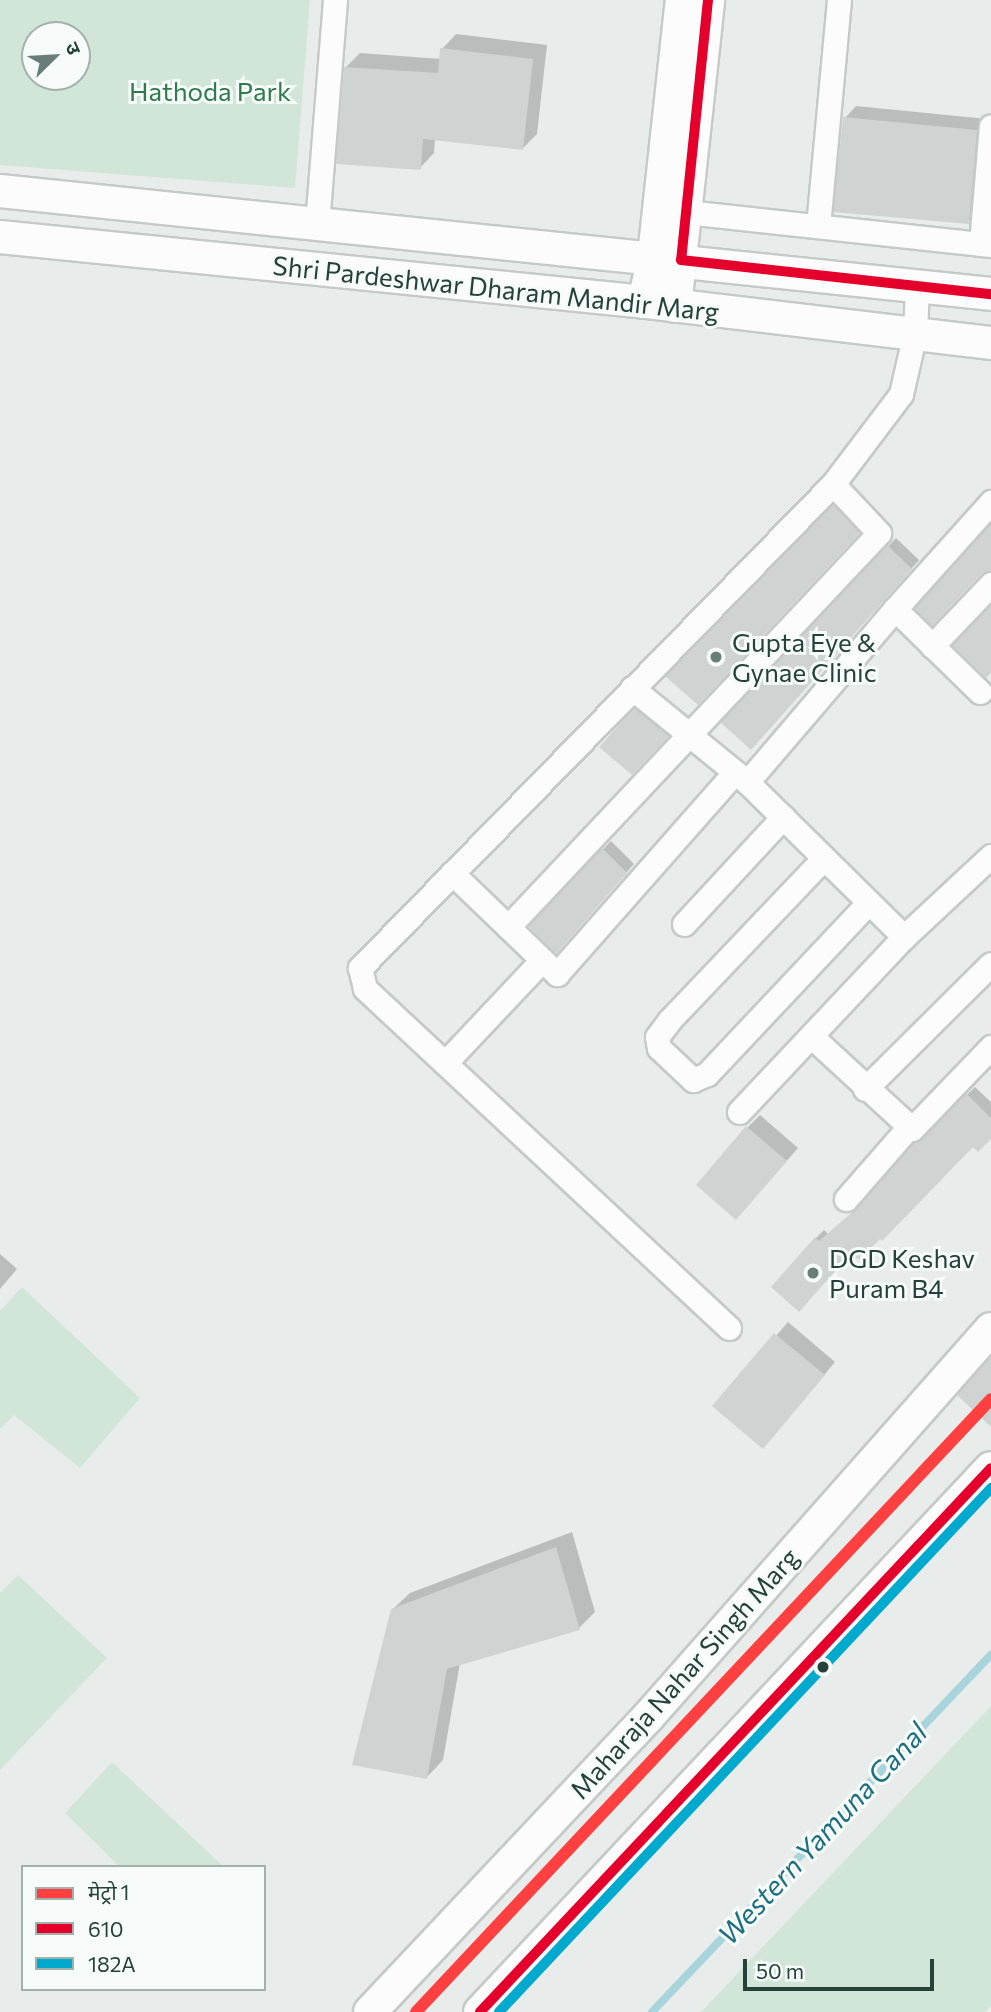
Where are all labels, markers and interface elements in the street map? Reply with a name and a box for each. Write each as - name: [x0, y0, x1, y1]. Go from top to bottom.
- north arrow: [21, 21, 91, 91]
- text: उ: [61, 38, 87, 58]
- park label: Hathoda Park: [129, 75, 291, 107]
- street label: Shri Pardeshwar Dharam Mandir Marg: [271, 249, 721, 327]
- place label: Gupta Eye & Gynae Clinic: [732, 626, 877, 688]
- marker: Gupta Eye & Gynae Clinic: [706, 647, 726, 667]
- place label: DGD Keshav Puram B4: [829, 1242, 975, 1304]
- marker: DGD Keshav Puram B4: [803, 1263, 823, 1283]
- street label: Maharaja Nahar Singh Marg: [563, 1541, 805, 1805]
- unlabelled marker: [816, 1660, 830, 1674]
- water label: Western Yamuna Canal: [711, 1715, 933, 1951]
- legend: [21, 1865, 266, 1991]
- text: मेट्रो 1: [88, 1879, 130, 1904]
- text: 610: [88, 1916, 123, 1941]
- scale bar: [746, 1946, 937, 1990]
- text: 182A: [88, 1951, 136, 1976]
- text: 50 m: [756, 1958, 804, 1983]

